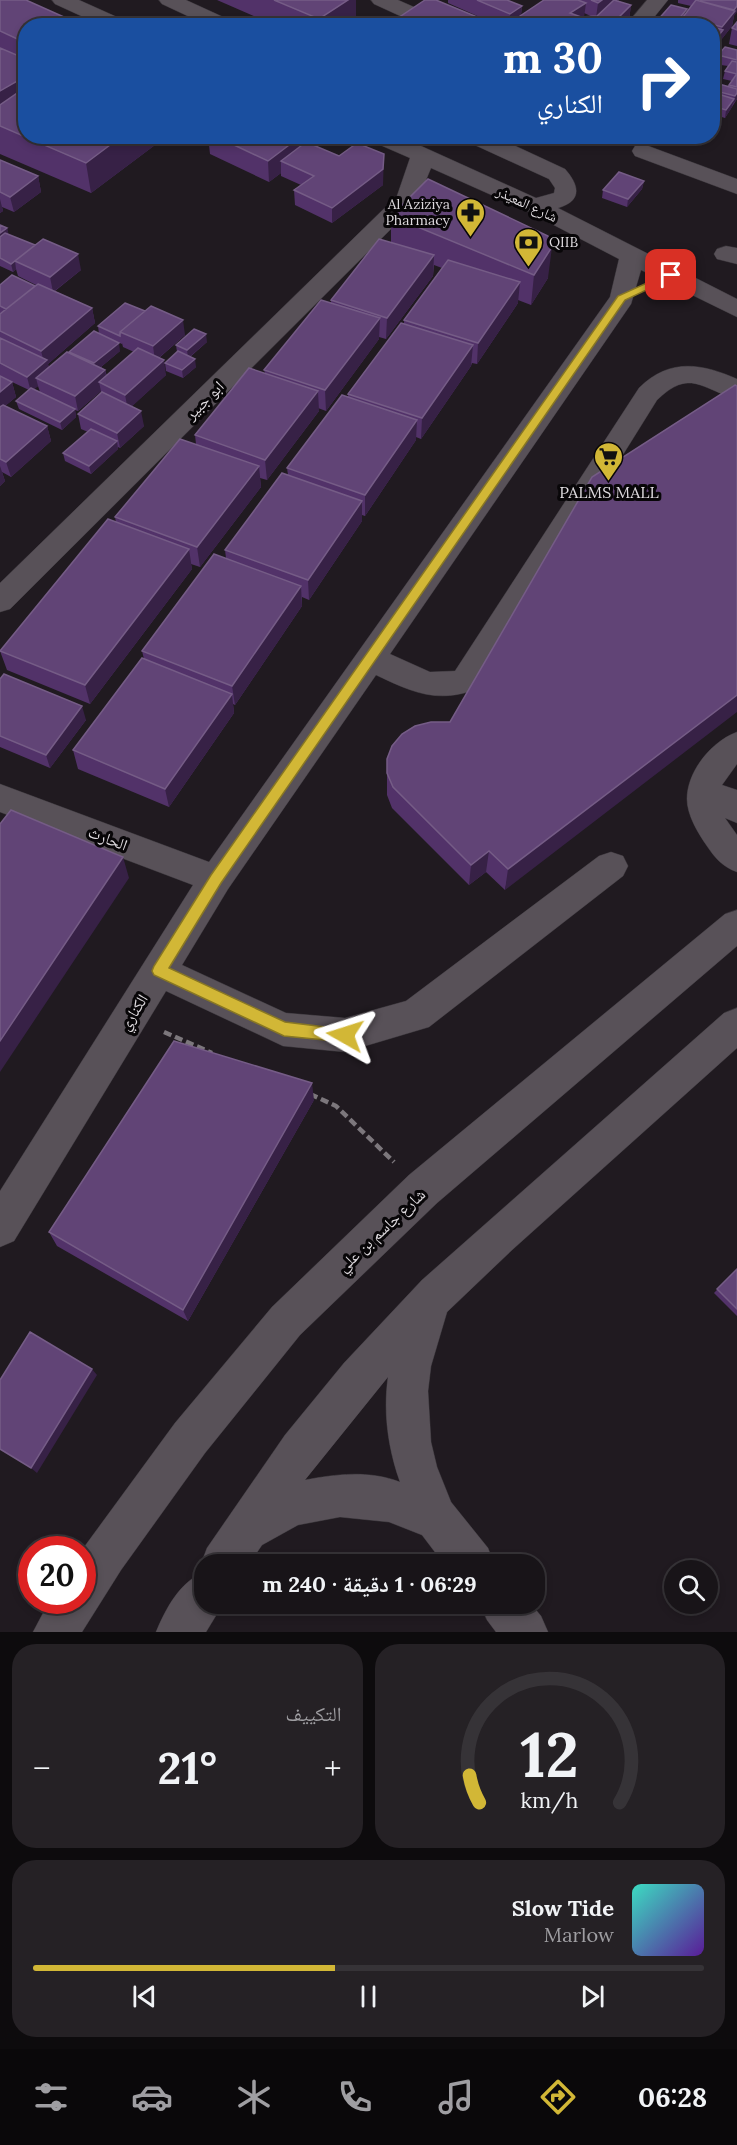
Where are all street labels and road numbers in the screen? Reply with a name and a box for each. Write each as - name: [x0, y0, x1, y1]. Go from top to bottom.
- street label: شارع المعيذر: [492, 182, 560, 227]
- street label: ابو جبير: [180, 376, 228, 424]
- street label: الحارث: [86, 821, 130, 855]
- street label: الكناري: [114, 990, 154, 1036]
- street label: شارع جاسم بن علي: [333, 1184, 431, 1278]

